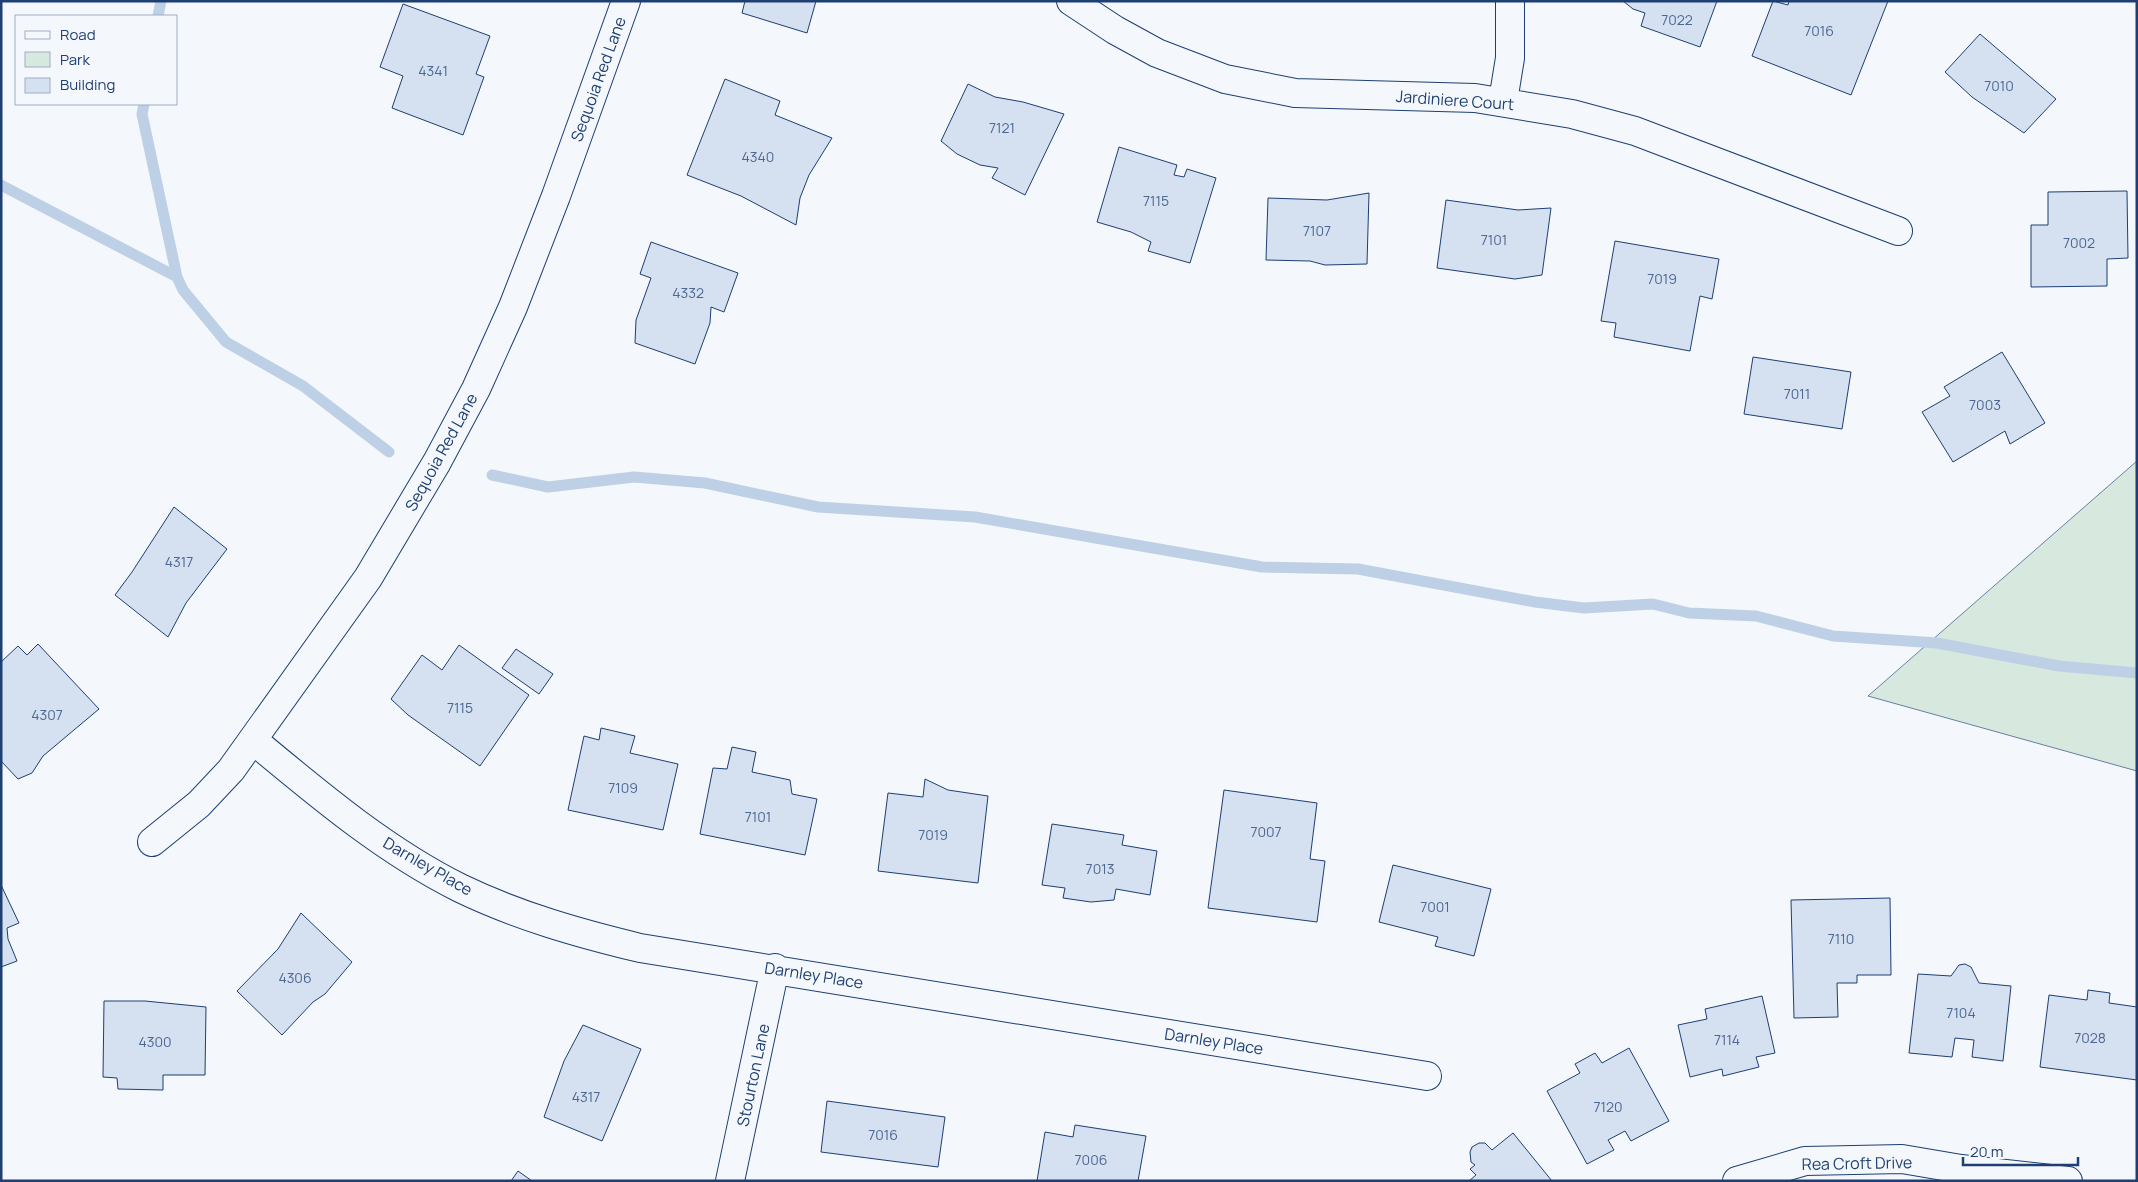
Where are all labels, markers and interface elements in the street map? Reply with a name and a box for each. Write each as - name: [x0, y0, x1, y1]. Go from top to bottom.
- house number: 7022: [1661, 10, 1693, 29]
- street label: Sequoia Red Lane: [565, 13, 631, 145]
- legend: [15, 15, 178, 105]
- house number: 7016: [1804, 21, 1834, 40]
- text: Road: [60, 24, 96, 45]
- text: Park: [60, 49, 90, 70]
- house number: 4341: [418, 61, 448, 80]
- text: Building: [60, 74, 115, 95]
- house number: 7010: [1984, 76, 2014, 95]
- street label: Jardiniere Court: [1395, 85, 1515, 115]
- house number: 7121: [989, 118, 1015, 137]
- house number: 4340: [742, 147, 774, 166]
- house number: 7115: [1143, 191, 1169, 210]
- house number: 7107: [1303, 221, 1331, 240]
- house number: 7101: [1481, 230, 1507, 249]
- house number: 7002: [2063, 233, 2095, 252]
- house number: 7019: [1647, 269, 1677, 288]
- house number: 4332: [672, 283, 704, 302]
- house number: 7011: [1784, 384, 1810, 403]
- street label: Sequoia Red Lane: [400, 389, 482, 515]
- house number: 7003: [1969, 395, 2001, 414]
- house number: 4317: [165, 552, 193, 571]
- house number: 7115: [447, 698, 473, 717]
- house number: 4307: [31, 705, 63, 724]
- house number: 7109: [608, 778, 638, 797]
- house number: 7101: [745, 807, 771, 826]
- house number: 7007: [1250, 822, 1282, 841]
- house number: 7019: [918, 825, 948, 844]
- street label: Darnley Place: [379, 832, 477, 900]
- house number: 7013: [1086, 859, 1114, 878]
- house number: 7001: [1420, 897, 1450, 916]
- house number: 7110: [1828, 929, 1854, 948]
- street label: Darnley Place: [763, 956, 865, 994]
- house number: 4306: [278, 968, 312, 987]
- house number: 7104: [1946, 1003, 1976, 1022]
- street label: Stourton Lane: [731, 1021, 775, 1129]
- street label: Darnley Place: [1163, 1022, 1265, 1060]
- house number: 7028: [2074, 1028, 2106, 1047]
- house number: 7114: [1714, 1030, 1740, 1049]
- house number: 4300: [138, 1032, 172, 1051]
- house number: 4317: [572, 1087, 600, 1106]
- house number: 7120: [1593, 1097, 1623, 1116]
- house number: 7016: [868, 1125, 898, 1144]
- scale bar: [1963, 1134, 2078, 1166]
- text: 20 m: [1970, 1141, 2003, 1162]
- house number: 7006: [1075, 1150, 1107, 1169]
- street label: Rea Croft Drive: [1802, 1151, 1912, 1175]

